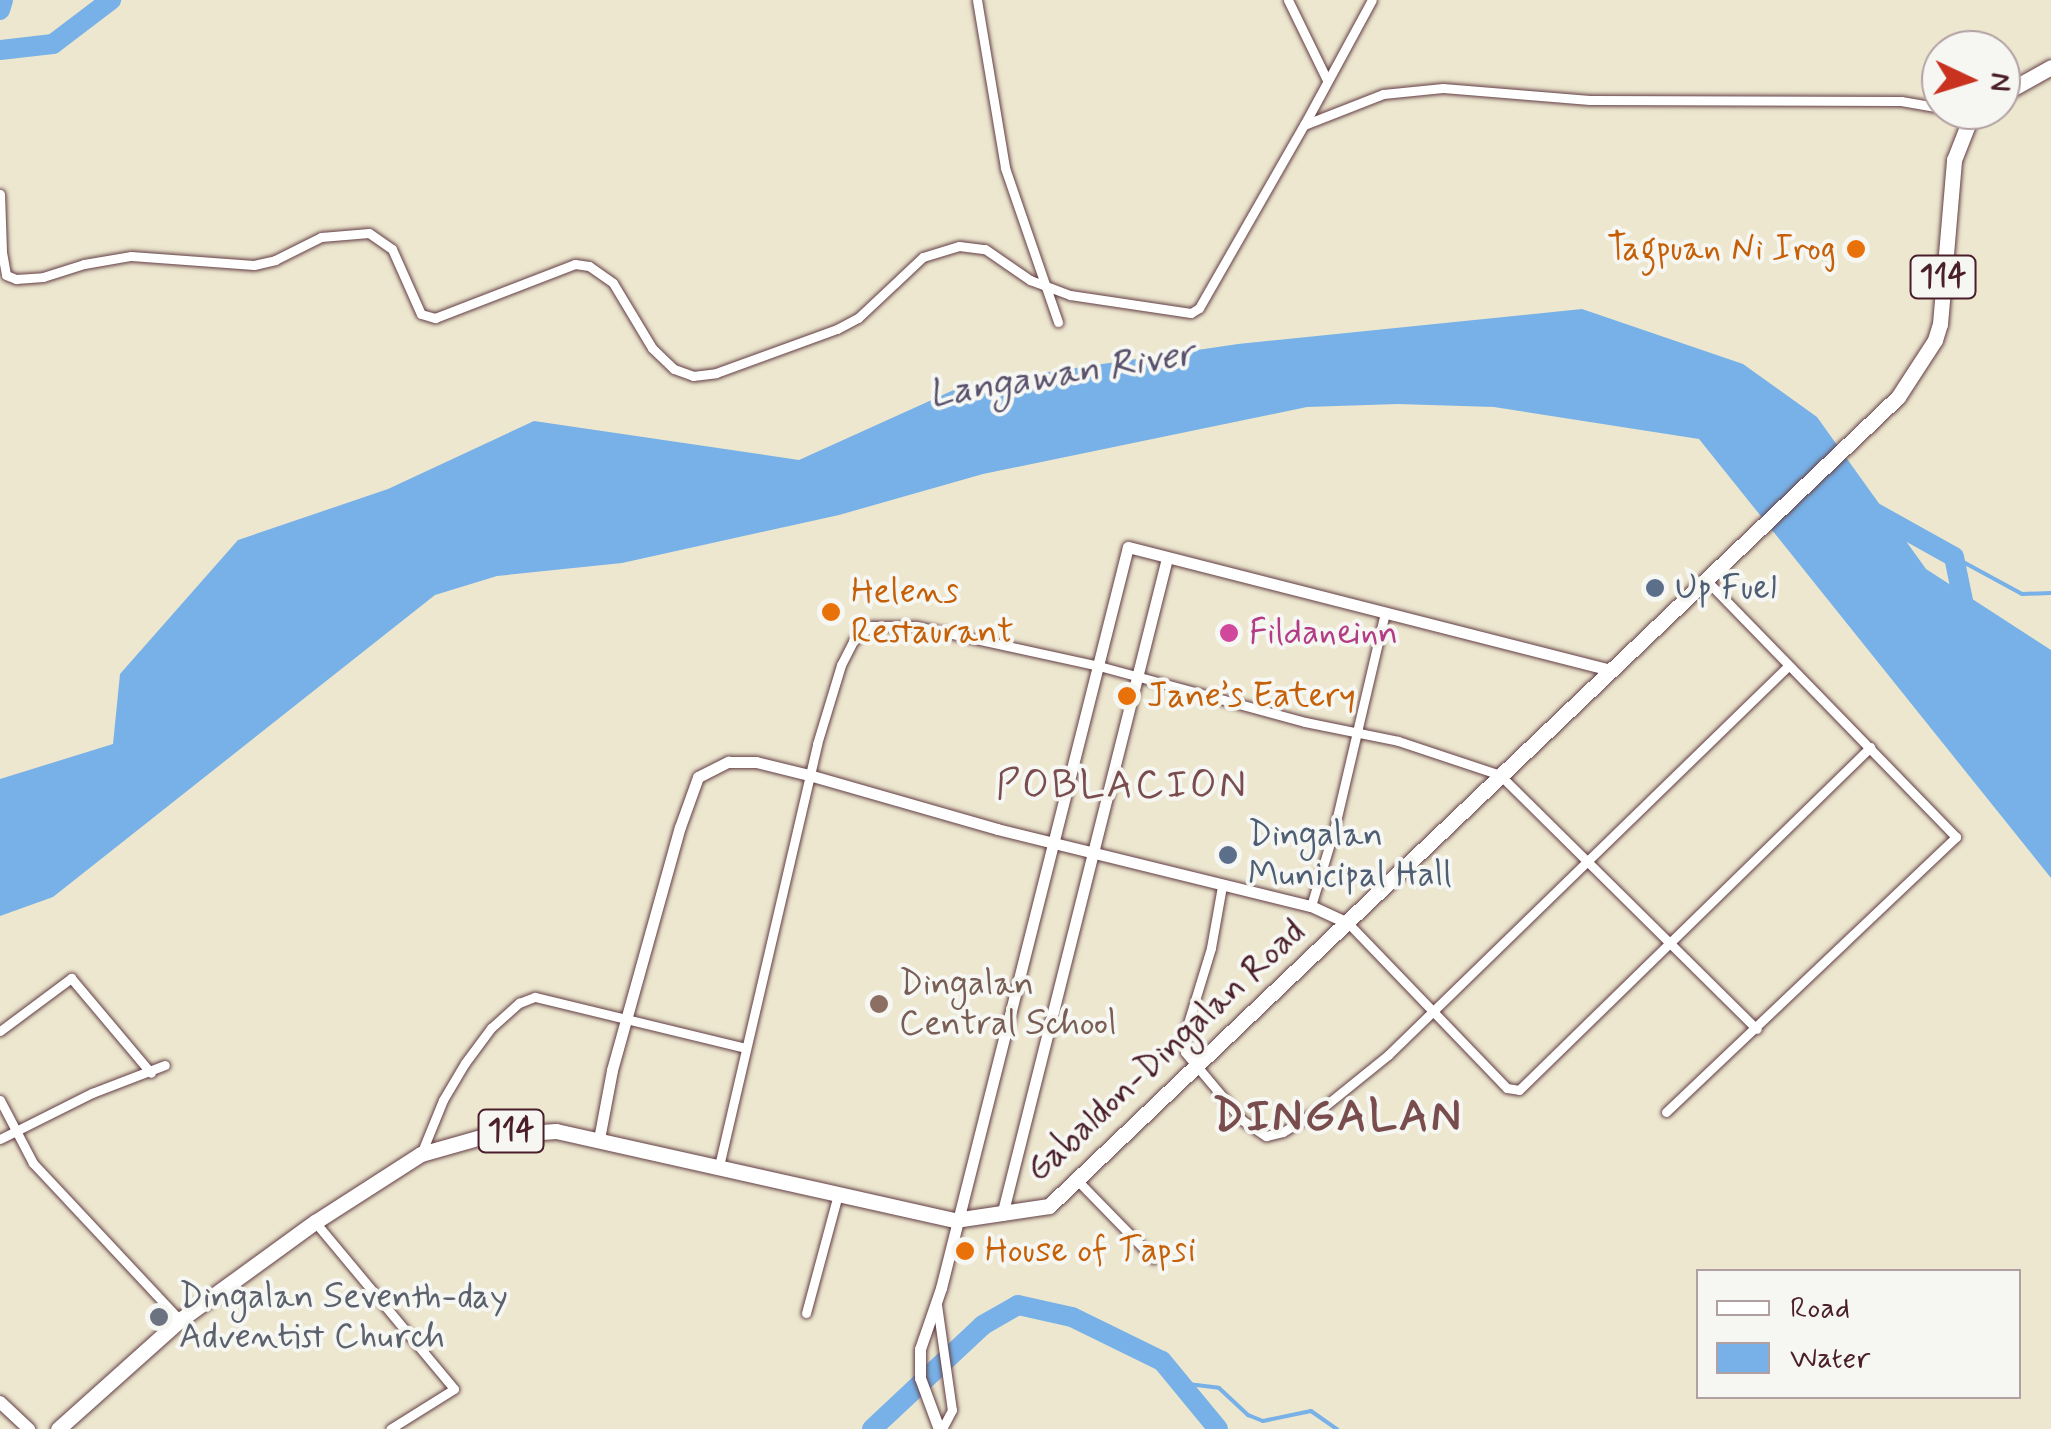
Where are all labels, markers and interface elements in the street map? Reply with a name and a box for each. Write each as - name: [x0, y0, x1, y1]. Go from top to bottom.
- north arrow: [1921, 30, 2021, 130]
- text: N: [1980, 71, 2019, 93]
- place label: Tagpuan Ni Irog: [1610, 228, 1836, 270]
- marker: Tagpuan Ni Irog: [1845, 238, 1867, 260]
- road number: 114: [1908, 250, 1978, 304]
- water label: Langawan River: [926, 332, 1196, 418]
- place label: Up Fuel: [1675, 567, 1780, 609]
- place label: Helens Restaurant: [851, 571, 1014, 653]
- marker: Up Fuel: [1644, 577, 1666, 599]
- marker: Helens Restaurant: [820, 601, 842, 623]
- place label: Fildaneinn: [1249, 612, 1398, 654]
- marker: Fildaneinn: [1218, 622, 1240, 644]
- place label: Jane’s Eatery: [1147, 675, 1356, 717]
- marker: Jane’s Eatery: [1116, 685, 1138, 707]
- district label: POBLACION: [1001, 762, 1243, 810]
- place label: Dingalan Municipal Hall: [1248, 814, 1451, 896]
- marker: Dingalan Municipal Hall: [1217, 844, 1239, 866]
- street label: Gabaldon-Dingalan Road: [1019, 912, 1313, 1190]
- place label: Dingalan Central School: [899, 963, 1116, 1045]
- marker: Dingalan Central School: [868, 993, 890, 1015]
- district label: DINGALAN: [1211, 1091, 1465, 1145]
- road number: 114: [476, 1104, 546, 1158]
- place label: House of Tapsi: [985, 1230, 1187, 1272]
- marker: House of Tapsi: [954, 1240, 976, 1262]
- legend: [1696, 1269, 2021, 1399]
- place label: Dingalan Seventh-day Adventist Church: [179, 1276, 516, 1358]
- text: Road: [1790, 1289, 1850, 1328]
- marker: Dingalan Seventh-day Adventist Church: [148, 1306, 170, 1328]
- text: Water: [1790, 1339, 1870, 1378]

